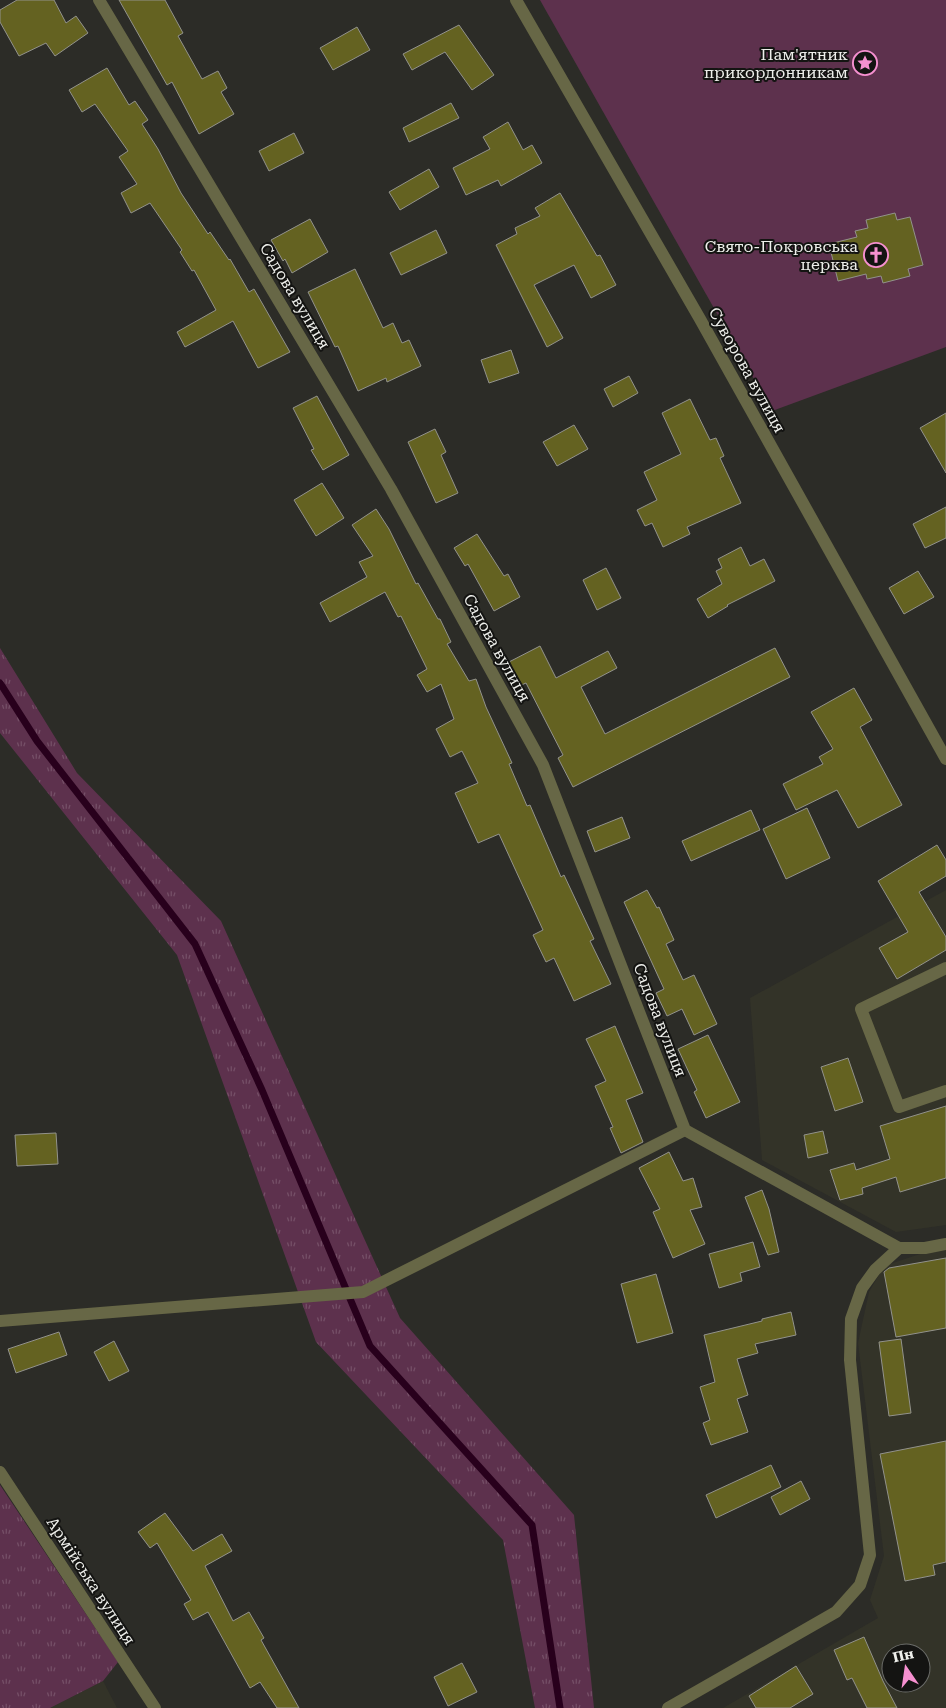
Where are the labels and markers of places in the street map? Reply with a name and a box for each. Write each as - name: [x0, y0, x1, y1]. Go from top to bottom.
- place label: Пам'ятник прикордонникам: [704, 45, 848, 82]
- place icon: Пам'ятник прикордонникам: [852, 50, 878, 76]
- place label: Свято-Покровська церква: [705, 237, 858, 274]
- church icon: Свято-Покровська церква: [863, 242, 889, 268]

